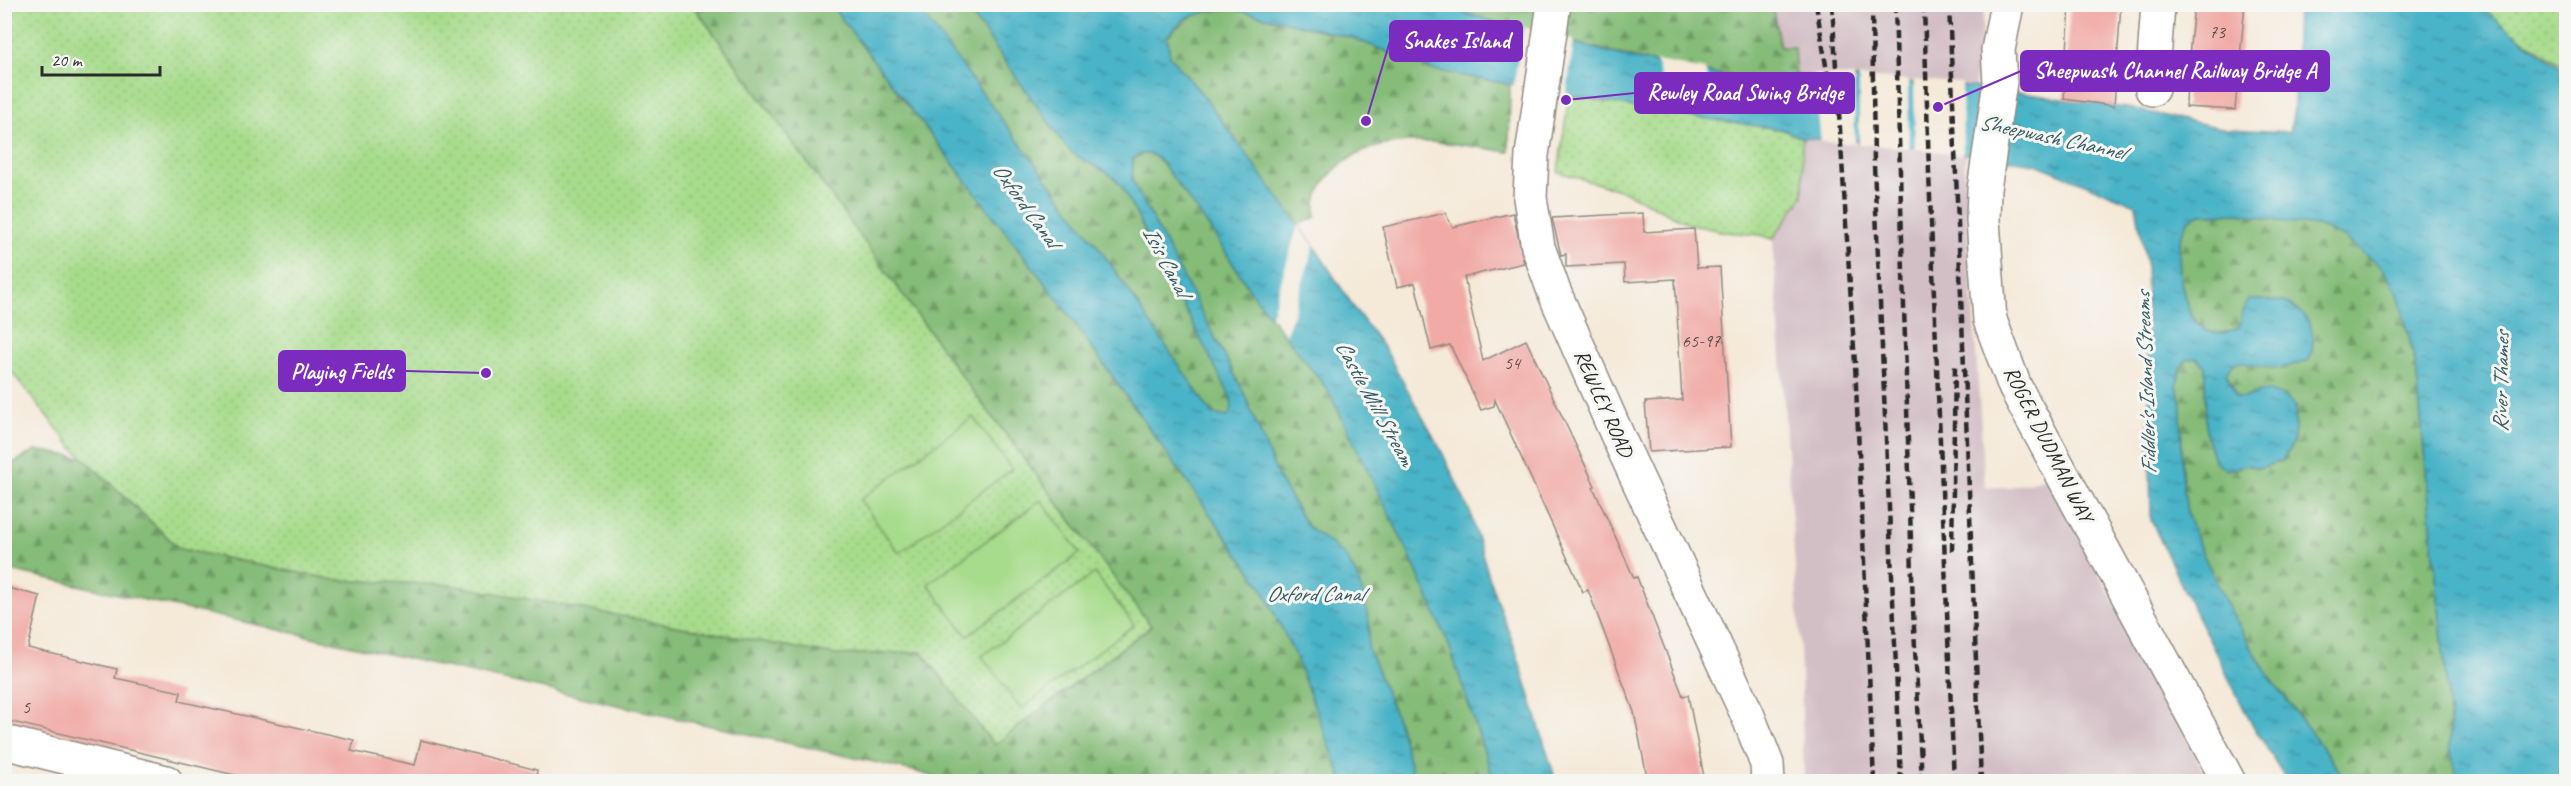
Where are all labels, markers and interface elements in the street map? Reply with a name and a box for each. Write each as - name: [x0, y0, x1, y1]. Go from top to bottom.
- callout: Snakes Island: [1390, 21, 1522, 61]
- house number: 73: [2209, 21, 2227, 43]
- text: Snakes Island: [1402, 27, 1514, 55]
- scale bar: [42, 39, 160, 77]
- text: 20 m: [51, 49, 84, 71]
- callout: Sheepwash Channel Railway Bridge A: [2021, 51, 2329, 91]
- text: Sheepwash Channel Railway Bridge A: [2034, 57, 2318, 85]
- callout: Rewley Road Swing Bridge: [1635, 73, 1854, 113]
- text: Rewley Road Swing Bridge: [1647, 79, 1846, 107]
- water label: Sheepwash Channel: [1977, 108, 2134, 168]
- water label: Oxford Canal: [986, 158, 1070, 258]
- water label: Isis Canal: [1136, 221, 1199, 307]
- water label: Fiddler's Island Streams: [2129, 288, 2163, 475]
- water label: River Thames: [2486, 328, 2516, 432]
- house number: 65-97: [1682, 330, 1721, 352]
- water label: Castle Mill Stream: [1329, 335, 1422, 473]
- street label: REWLEY ROAD: [1569, 345, 1640, 462]
- callout: Playing Fields: [279, 351, 405, 391]
- house number: 54: [1504, 352, 1522, 374]
- text: Playing Fields: [291, 358, 395, 386]
- street label: ROGER DUDMAN WAY: [1998, 362, 2101, 529]
- water label: Oxford Canal: [1266, 580, 1371, 608]
- house number: 5: [22, 696, 31, 718]

